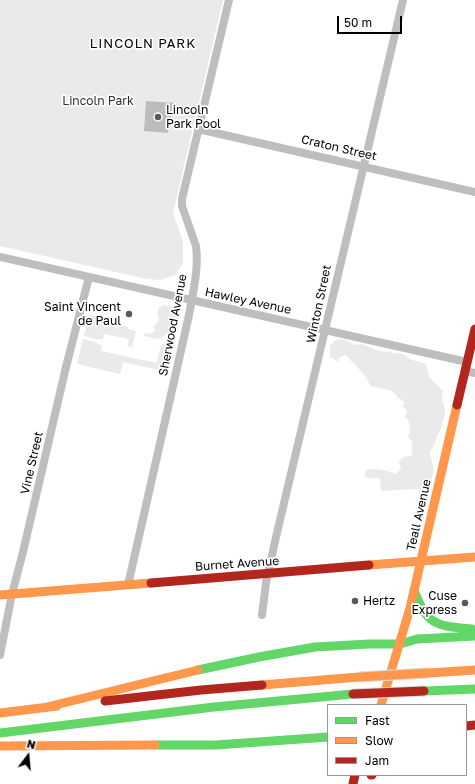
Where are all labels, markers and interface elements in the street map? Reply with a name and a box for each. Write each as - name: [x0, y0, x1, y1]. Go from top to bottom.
- scale bar: [339, 8, 404, 34]
- text: 50 m: [344, 15, 372, 30]
- district label: LINCOLN PARK: [90, 36, 196, 52]
- park label: Lincoln Park: [62, 94, 134, 108]
- place label: Lincoln Park Pool: [166, 103, 221, 131]
- marker: Lincoln Park Pool: [153, 112, 163, 122]
- street label: Craton Street: [300, 132, 378, 164]
- street label: Winton Street: [304, 263, 334, 345]
- street label: Sherwood Avenue: [156, 273, 190, 377]
- street label: Hawley Avenue: [203, 285, 293, 317]
- place label: Saint Vincent de Paul: [44, 300, 121, 328]
- marker: Saint Vincent de Paul: [124, 309, 134, 319]
- street label: Vine Street: [18, 430, 46, 496]
- street label: Teall Avenue: [404, 478, 434, 552]
- street label: Burnet Avenue: [194, 554, 280, 574]
- place label: Cuse Express: [411, 589, 457, 617]
- place label: Hertz: [363, 594, 395, 608]
- marker: Hertz: [350, 596, 360, 606]
- marker: Cuse Express: [460, 598, 470, 608]
- legend: [327, 704, 467, 776]
- text: Fast: [365, 713, 390, 728]
- text: Slow: [365, 733, 393, 748]
- north arrow: [8, 736, 48, 776]
- text: N: [26, 737, 37, 751]
- text: Jam: [365, 753, 389, 768]

